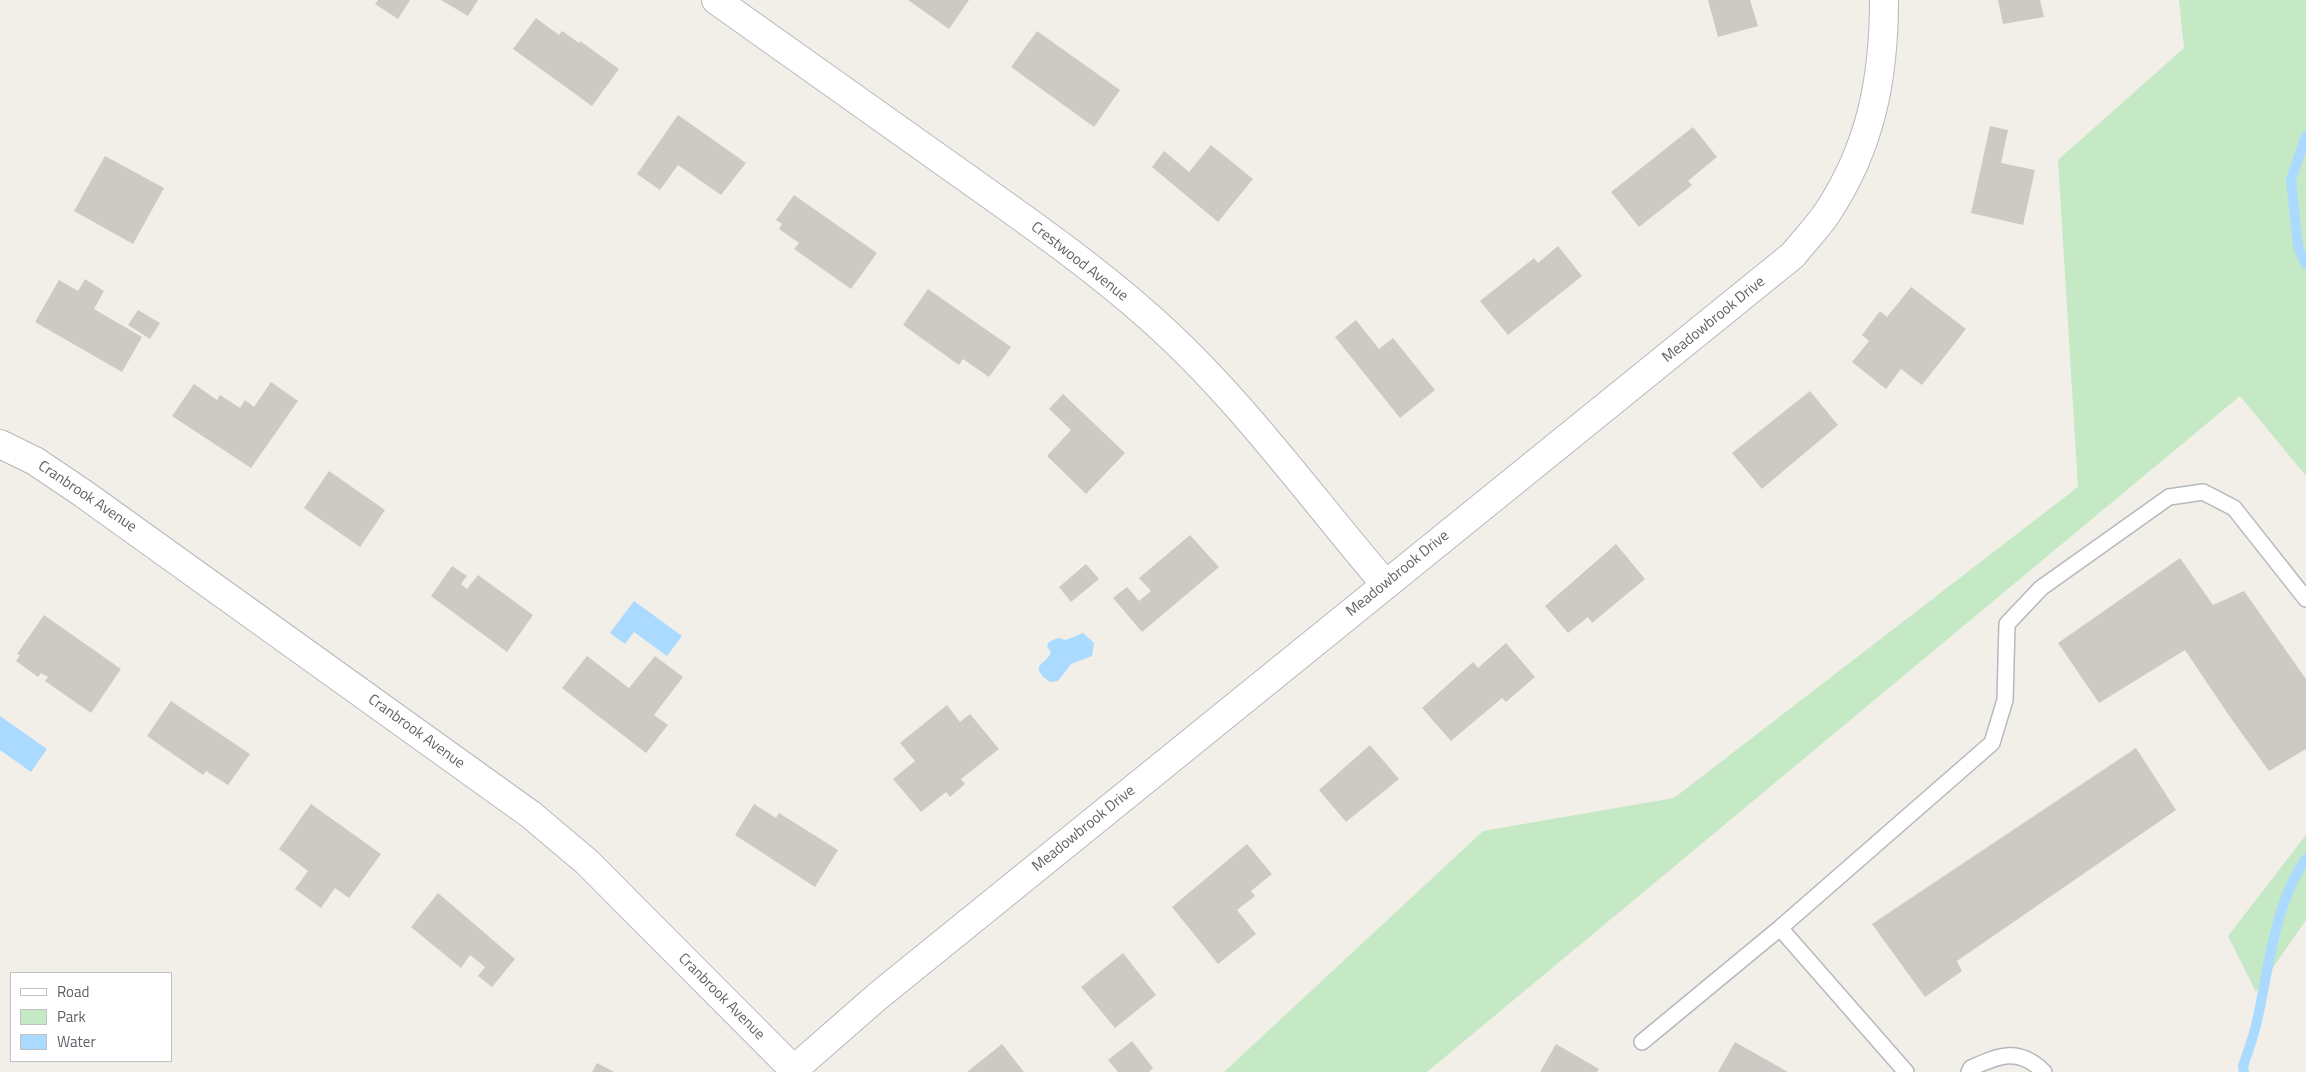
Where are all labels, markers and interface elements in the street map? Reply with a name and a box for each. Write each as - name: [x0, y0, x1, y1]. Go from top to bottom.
- street label: Crestwood Avenue: [1027, 218, 1131, 306]
- street label: Meadowbrook Drive: [1659, 273, 1769, 367]
- street label: Cranbrook Avenue: [34, 457, 140, 537]
- street label: Meadowbrook Drive: [1343, 527, 1453, 621]
- street label: Cranbrook Avenue: [364, 691, 468, 773]
- street label: Meadowbrook Drive: [1029, 782, 1139, 876]
- street label: Cranbrook Avenue: [674, 950, 768, 1044]
- legend: [10, 972, 172, 1062]
- text: Road: [57, 980, 89, 1003]
- text: Park: [57, 1005, 86, 1028]
- text: Water: [57, 1030, 96, 1053]

